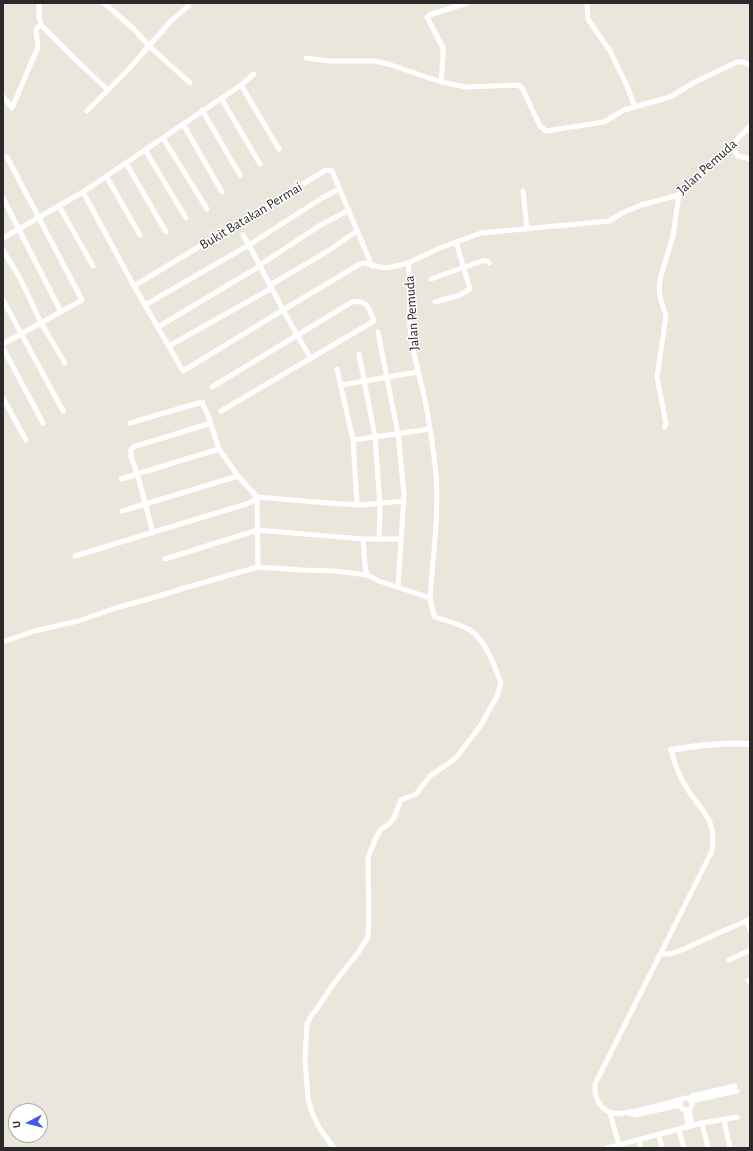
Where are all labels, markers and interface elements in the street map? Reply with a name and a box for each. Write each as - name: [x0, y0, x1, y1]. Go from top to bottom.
- street label: Jalan Pemuda: [673, 136, 741, 198]
- street label: Bukit Batakan Permai: [197, 179, 305, 253]
- street label: Jalan Pemuda: [401, 275, 423, 351]
- north arrow: [8, 1103, 48, 1143]
- text: U: [11, 1120, 22, 1129]

